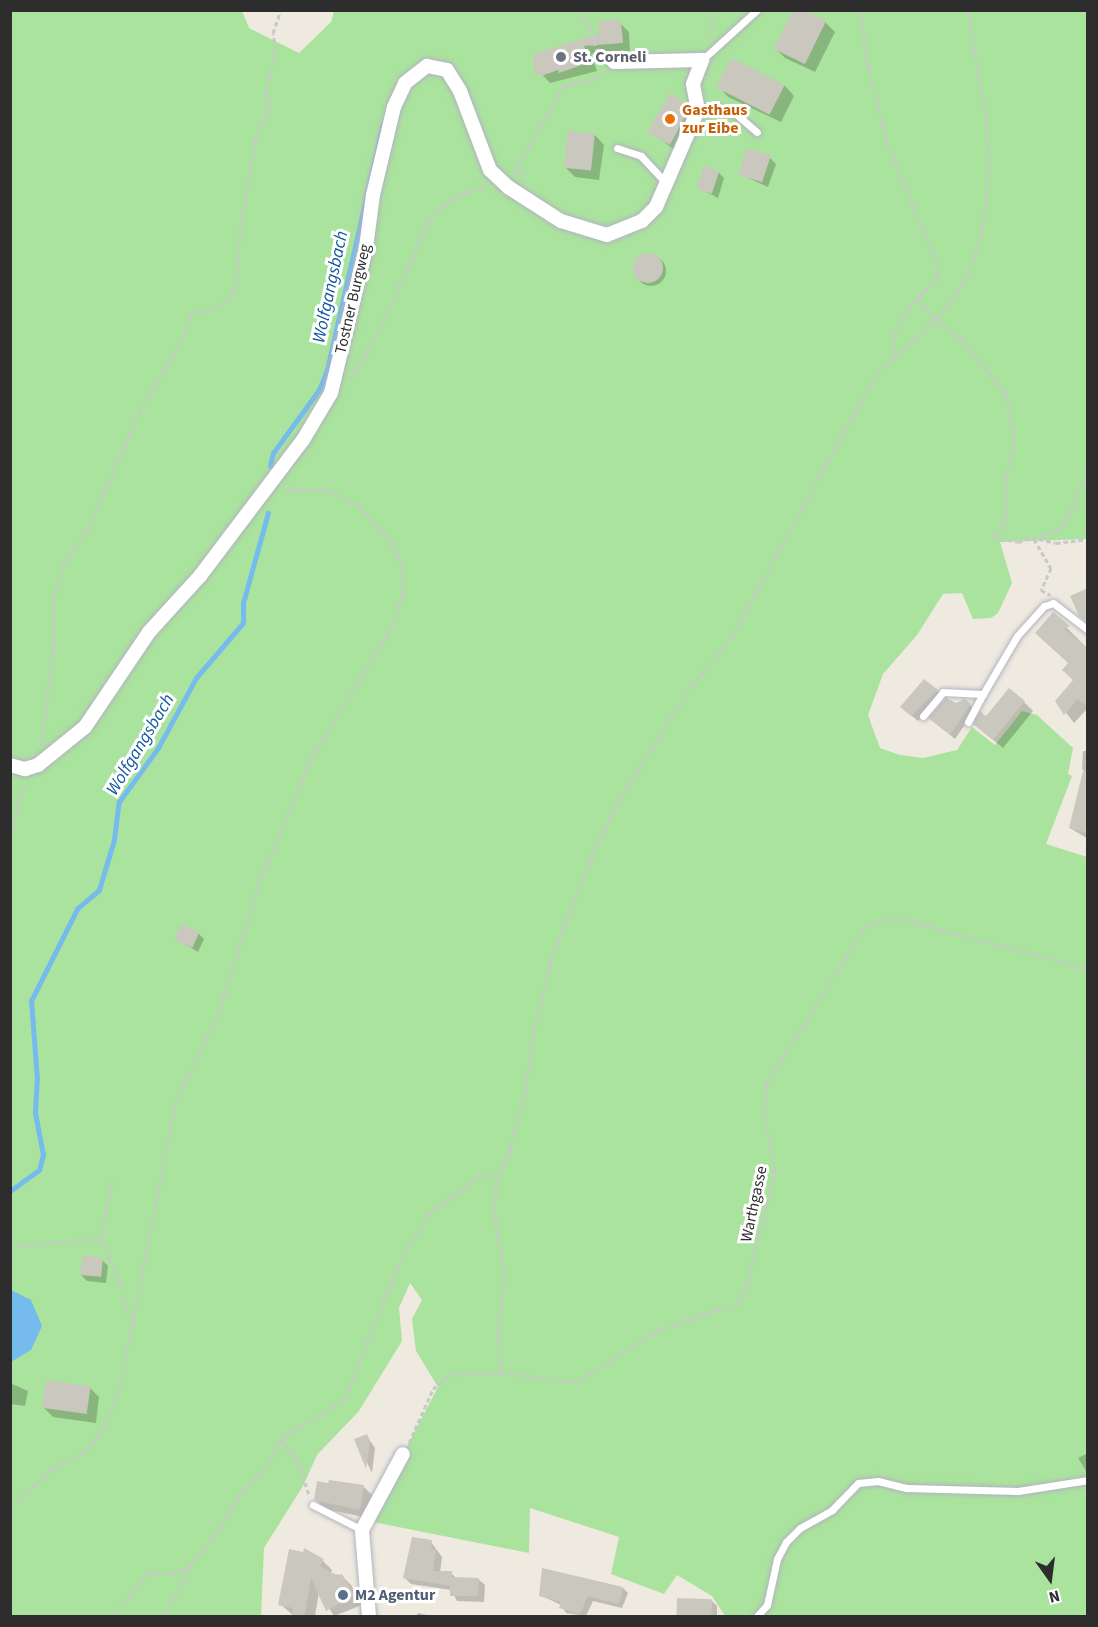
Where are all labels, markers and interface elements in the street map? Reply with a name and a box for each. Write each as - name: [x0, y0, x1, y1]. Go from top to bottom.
- place label: St. Corneli: [573, 47, 646, 67]
- marker: St. Corneli: [554, 50, 568, 64]
- place label: Gasthaus zur Eibe: [682, 100, 747, 138]
- marker: Gasthaus zur Eibe: [663, 112, 677, 126]
- water label: Wolfgangsbach: [309, 229, 353, 345]
- street label: Tostner Burgweg: [331, 242, 375, 356]
- water label: Wolfgangsbach: [102, 691, 180, 799]
- street label: Warthgasse: [737, 1164, 771, 1244]
- north arrow: [1020, 1549, 1080, 1609]
- place label: M2 Agentur: [355, 1585, 435, 1605]
- text: N: [1047, 1585, 1062, 1608]
- marker: M2 Agentur: [336, 1588, 350, 1602]

